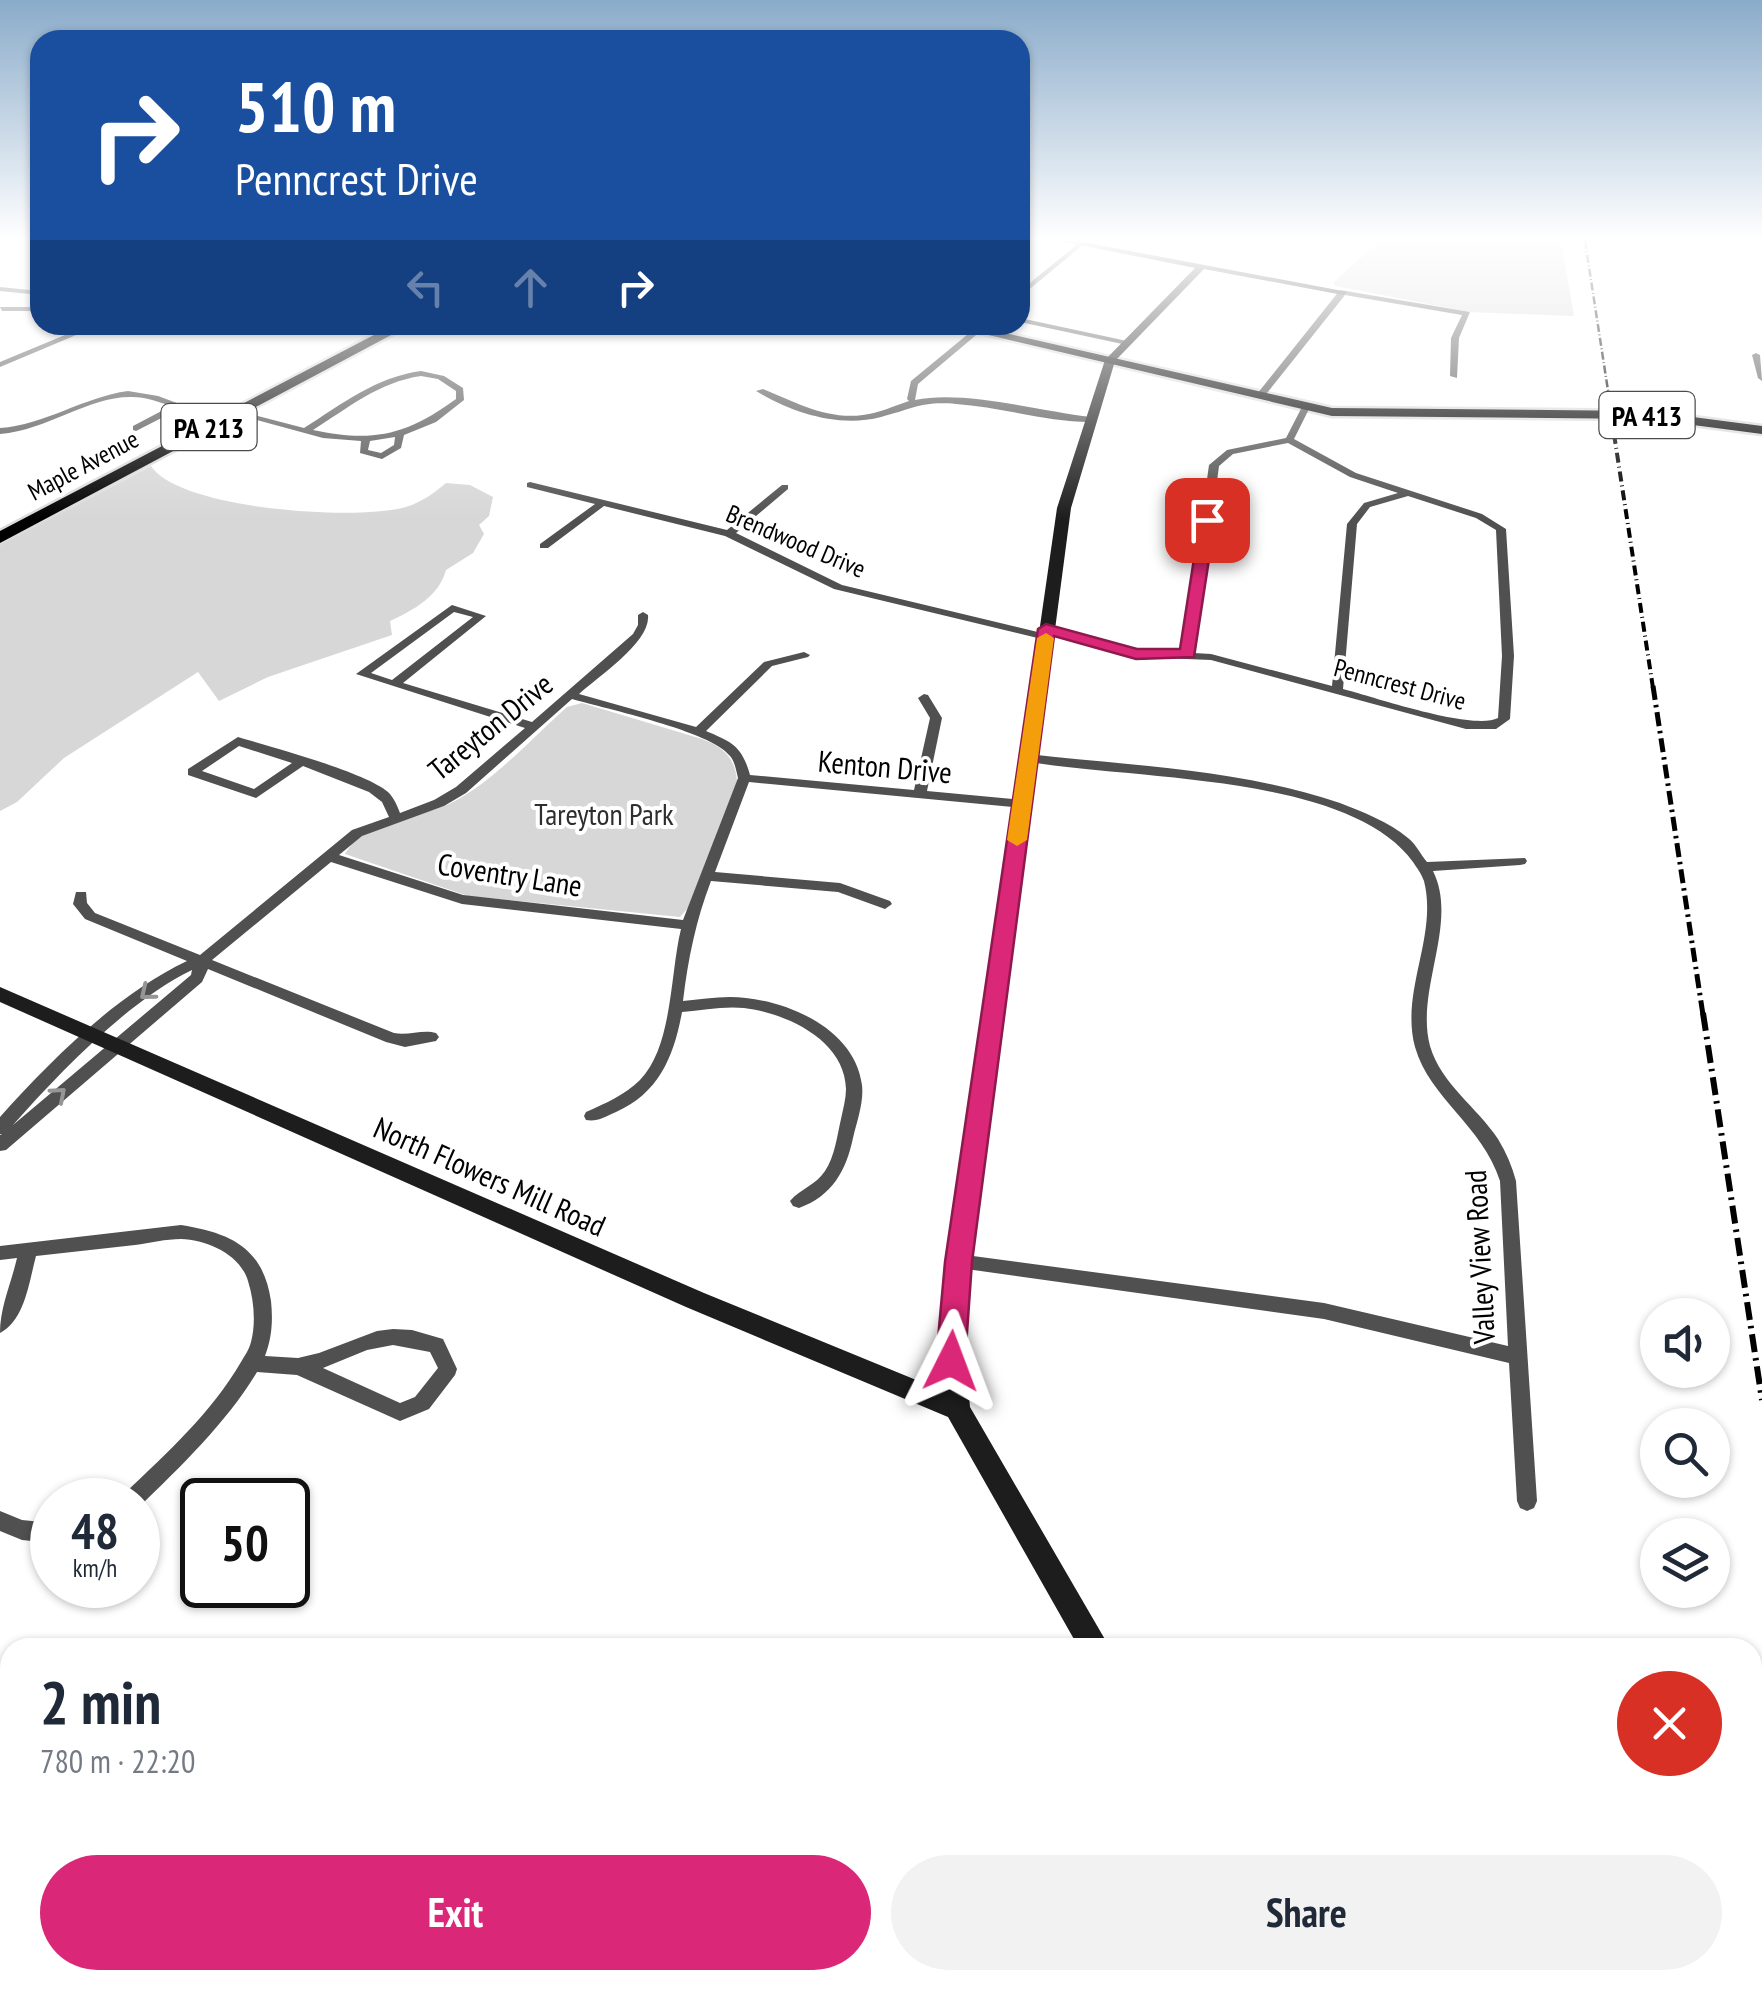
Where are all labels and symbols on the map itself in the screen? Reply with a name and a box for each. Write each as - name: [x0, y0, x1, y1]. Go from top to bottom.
- road number: PA 413: [1600, 392, 1694, 438]
- road number: PA 213: [162, 404, 256, 450]
- street label: Maple Avenue: [22, 423, 144, 507]
- pin: [1165, 478, 1250, 563]
- street label: Brendwood Drive: [721, 497, 871, 585]
- street label: Penncrest Drive: [1331, 651, 1469, 717]
- street label: Tareyton Drive: [420, 664, 560, 788]
- street label: Kenton Drive: [816, 741, 954, 791]
- park label: Tareyton Park: [534, 794, 674, 833]
- street label: Coventry Lane: [435, 843, 585, 905]
- one-way arrow: [141, 981, 159, 999]
- one-way arrow: [47, 1088, 66, 1106]
- street label: North Flowers Mill Road: [368, 1107, 612, 1245]
- street label: Valley View Road: [1455, 1169, 1503, 1346]
- position arrow: [899, 1309, 1003, 1413]
- speed limit sign: 50: [180, 1478, 310, 1608]

